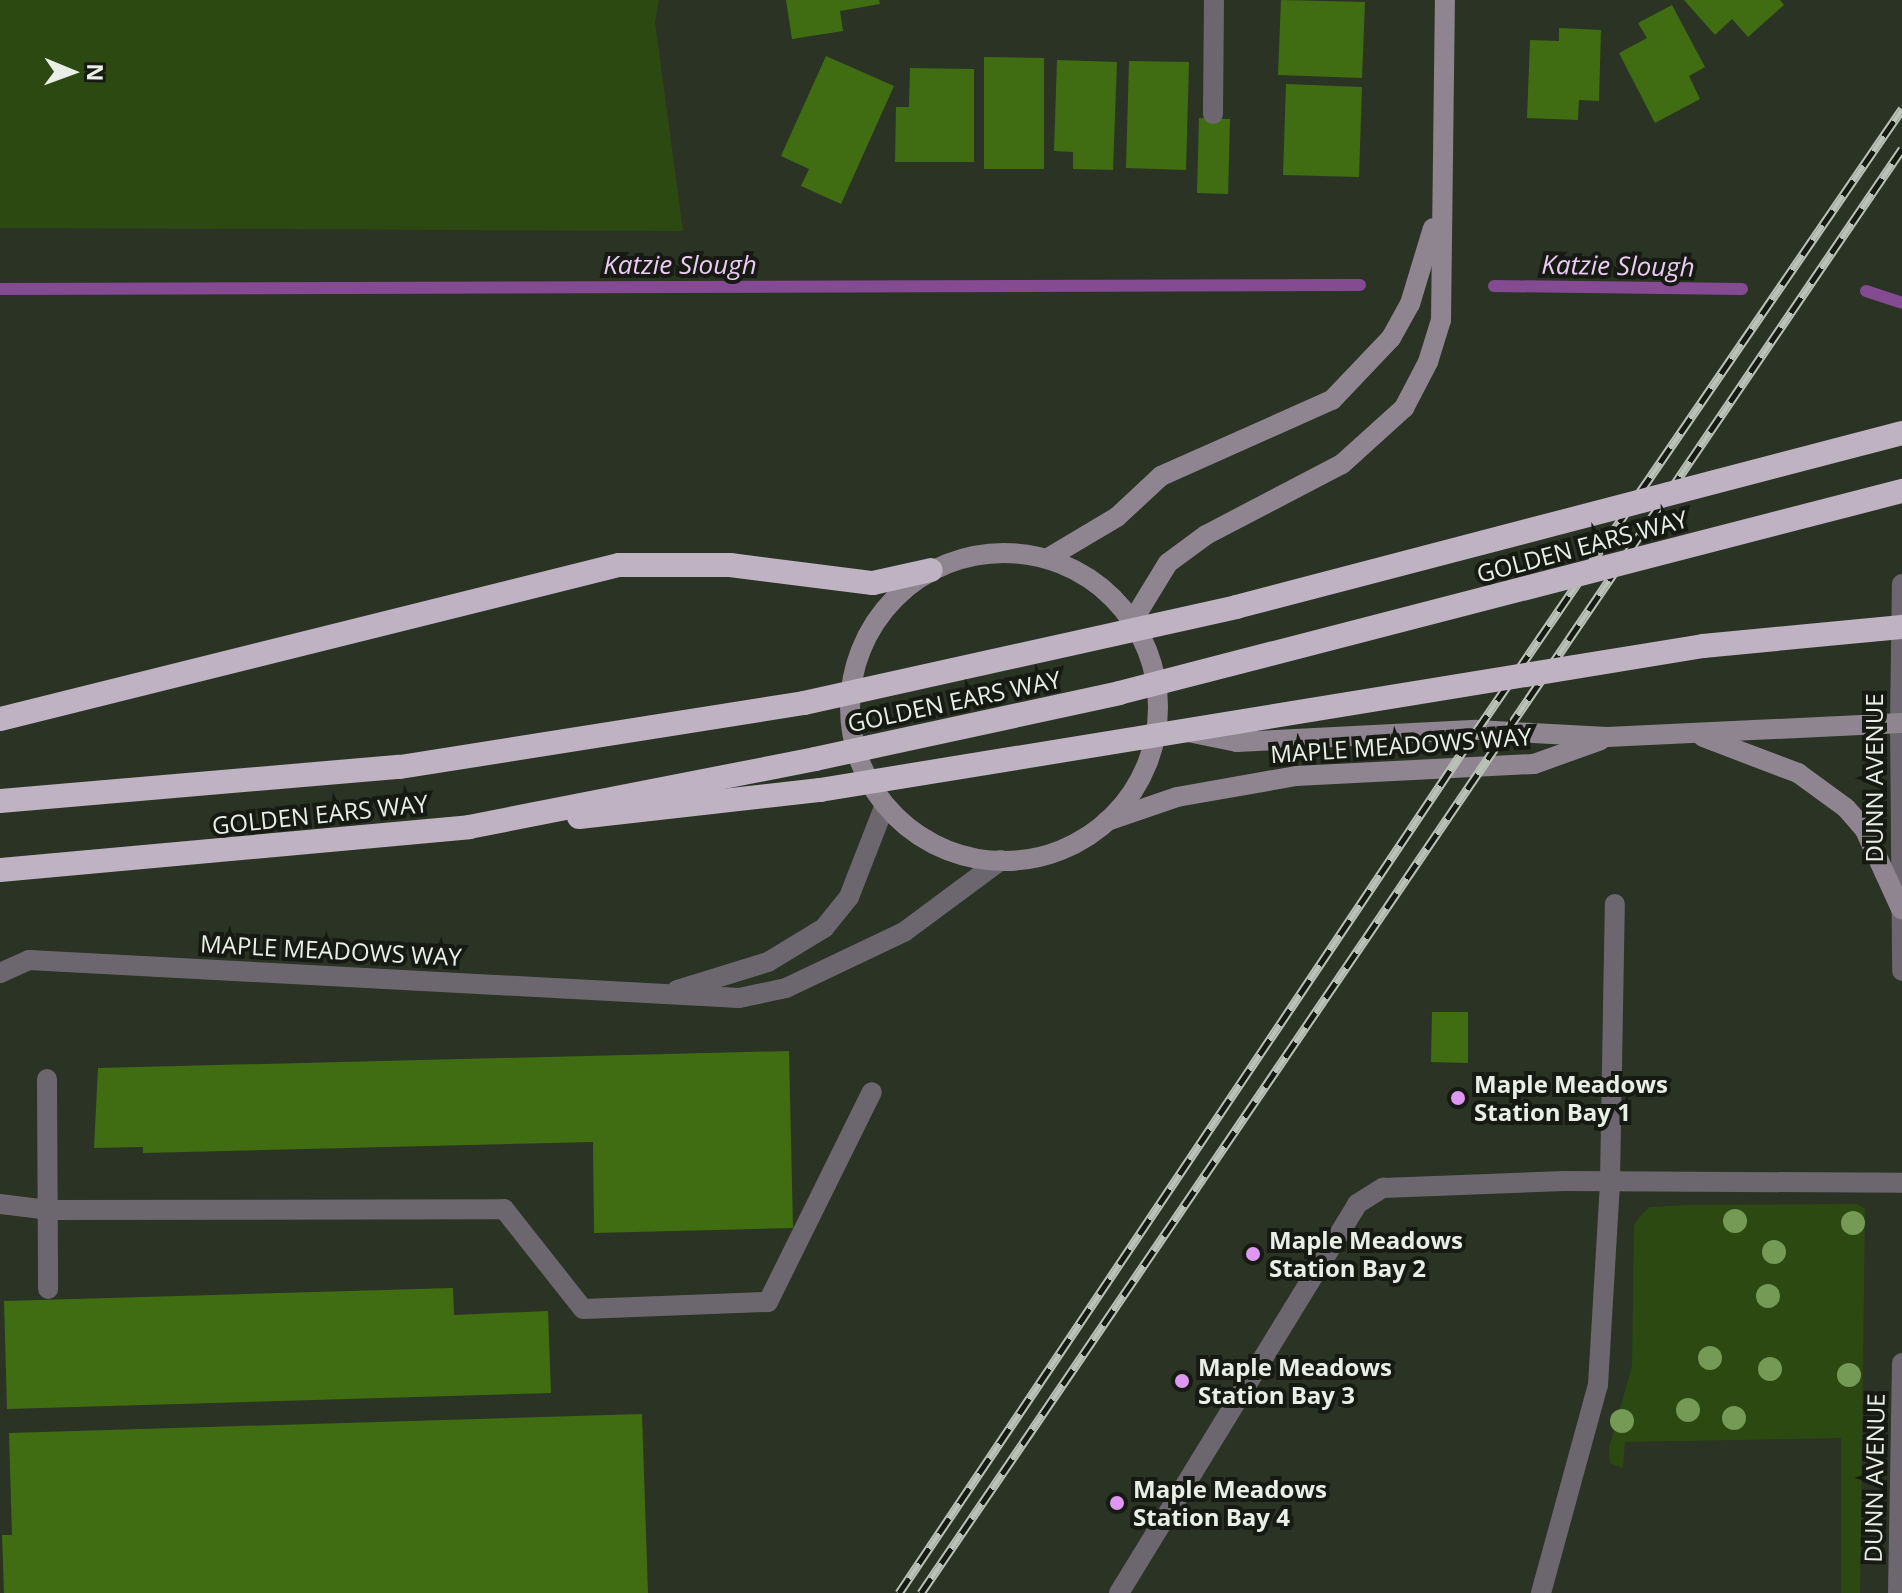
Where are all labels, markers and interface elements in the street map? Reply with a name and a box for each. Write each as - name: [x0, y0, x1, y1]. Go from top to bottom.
- north arrow: [32, 32, 112, 112]
- text: N: [81, 63, 111, 82]
- water label: Katzie Slough: [603, 249, 757, 281]
- water label: Katzie Slough: [1541, 249, 1695, 283]
- street label: GOLDEN EARS WAY: [1473, 504, 1691, 588]
- street label: GOLDEN EARS WAY: [845, 664, 1063, 738]
- street label: DUNN AVENUE: [1860, 693, 1888, 863]
- street label: MAPLE MEADOWS WAY: [1269, 722, 1533, 768]
- street label: GOLDEN EARS WAY: [211, 788, 429, 840]
- street label: MAPLE MEADOWS WAY: [200, 929, 462, 971]
- place label: Maple Meadows Station Bay 1: [1474, 1070, 1668, 1126]
- marker: Maple Meadows Station Bay 1: [1449, 1089, 1467, 1107]
- place label: Maple Meadows Station Bay 2: [1269, 1226, 1463, 1282]
- marker: Maple Meadows Station Bay 2: [1244, 1245, 1262, 1263]
- place label: Maple Meadows Station Bay 3: [1198, 1353, 1392, 1409]
- marker: Maple Meadows Station Bay 3: [1173, 1372, 1191, 1390]
- street label: DUNN AVENUE: [1858, 1393, 1890, 1563]
- place label: Maple Meadows Station Bay 4: [1133, 1475, 1327, 1531]
- marker: Maple Meadows Station Bay 4: [1108, 1494, 1126, 1512]

